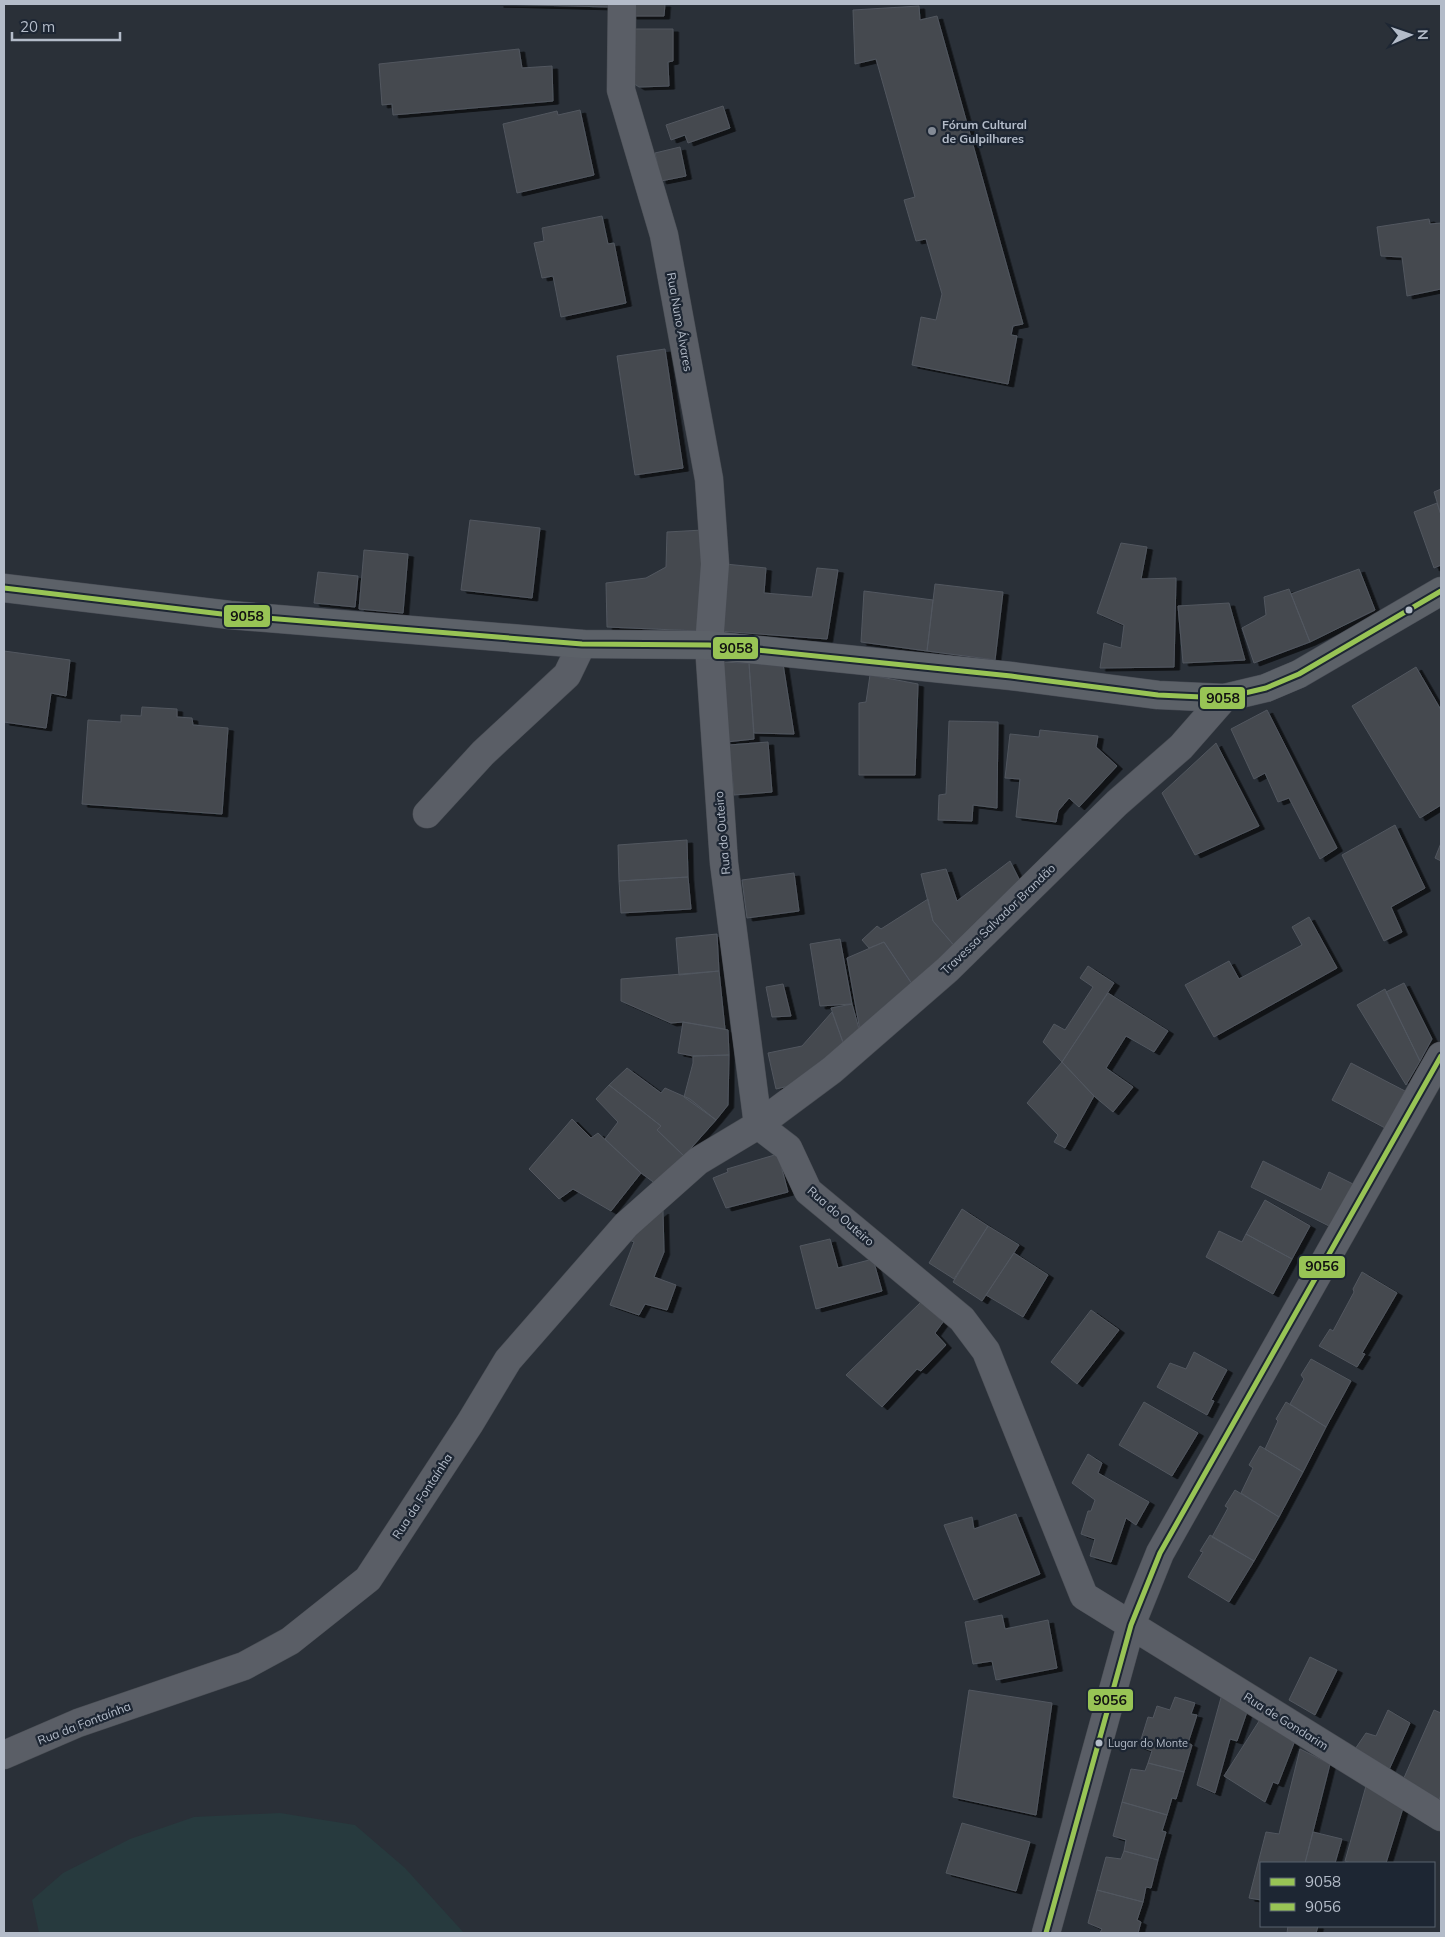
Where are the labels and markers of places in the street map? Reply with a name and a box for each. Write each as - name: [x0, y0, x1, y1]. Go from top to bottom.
- place label: Fórum Cultural de Gulpilhares: [942, 117, 1027, 146]
- marker: Fórum Cultural de Gulpilhares: [926, 125, 938, 137]
- unlabelled marker: [1404, 605, 1414, 615]
- place label: Lugar do Monte: [1108, 1736, 1188, 1750]
- marker: Lugar do Monte: [1094, 1738, 1104, 1748]

